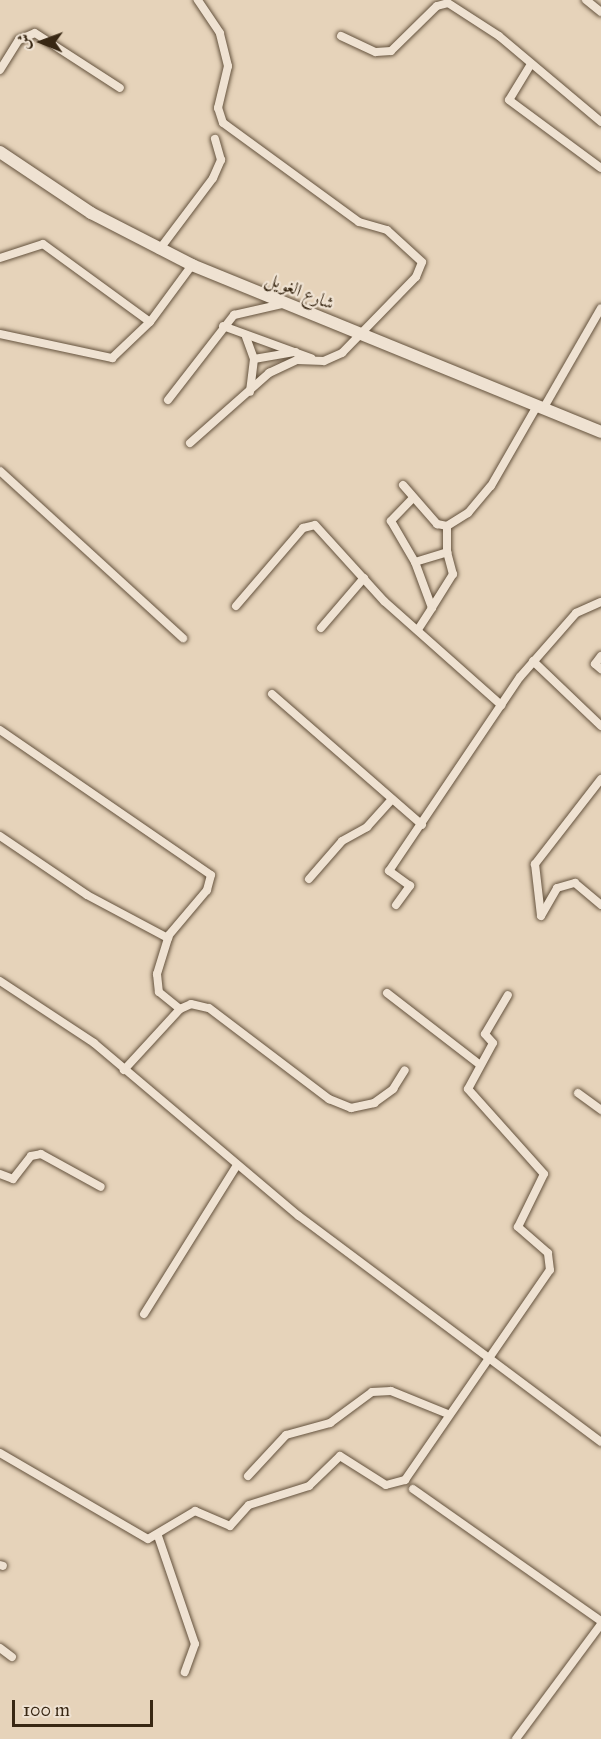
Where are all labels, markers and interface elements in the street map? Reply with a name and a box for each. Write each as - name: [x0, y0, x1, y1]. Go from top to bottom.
- north arrow: [12, 12, 72, 72]
- text: ش: [14, 34, 33, 50]
- street label: شارع الغويل: [262, 267, 338, 315]
- scale bar: [15, 1688, 156, 1726]
- text: 100 m: [23, 1699, 70, 1721]

